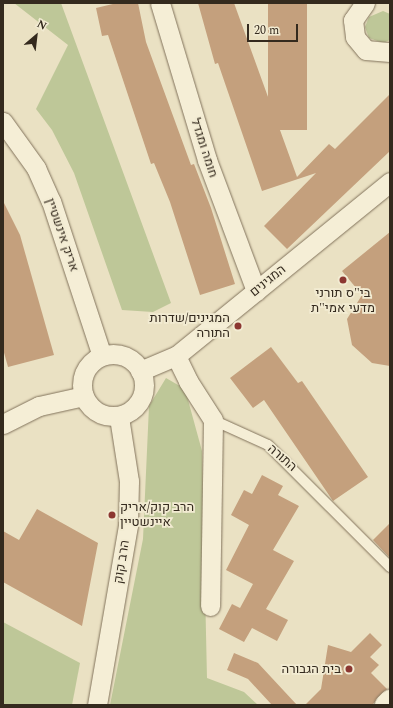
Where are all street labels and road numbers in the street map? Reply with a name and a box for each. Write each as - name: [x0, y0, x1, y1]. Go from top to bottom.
- street label: חומה ומגדל: [187, 116, 221, 180]
- street label: אריק אינשטיין: [42, 196, 82, 274]
- street label: המגינים: [247, 262, 289, 300]
- street label: התורה: [264, 441, 300, 475]
- street label: הרב קוק: [111, 539, 133, 585]

